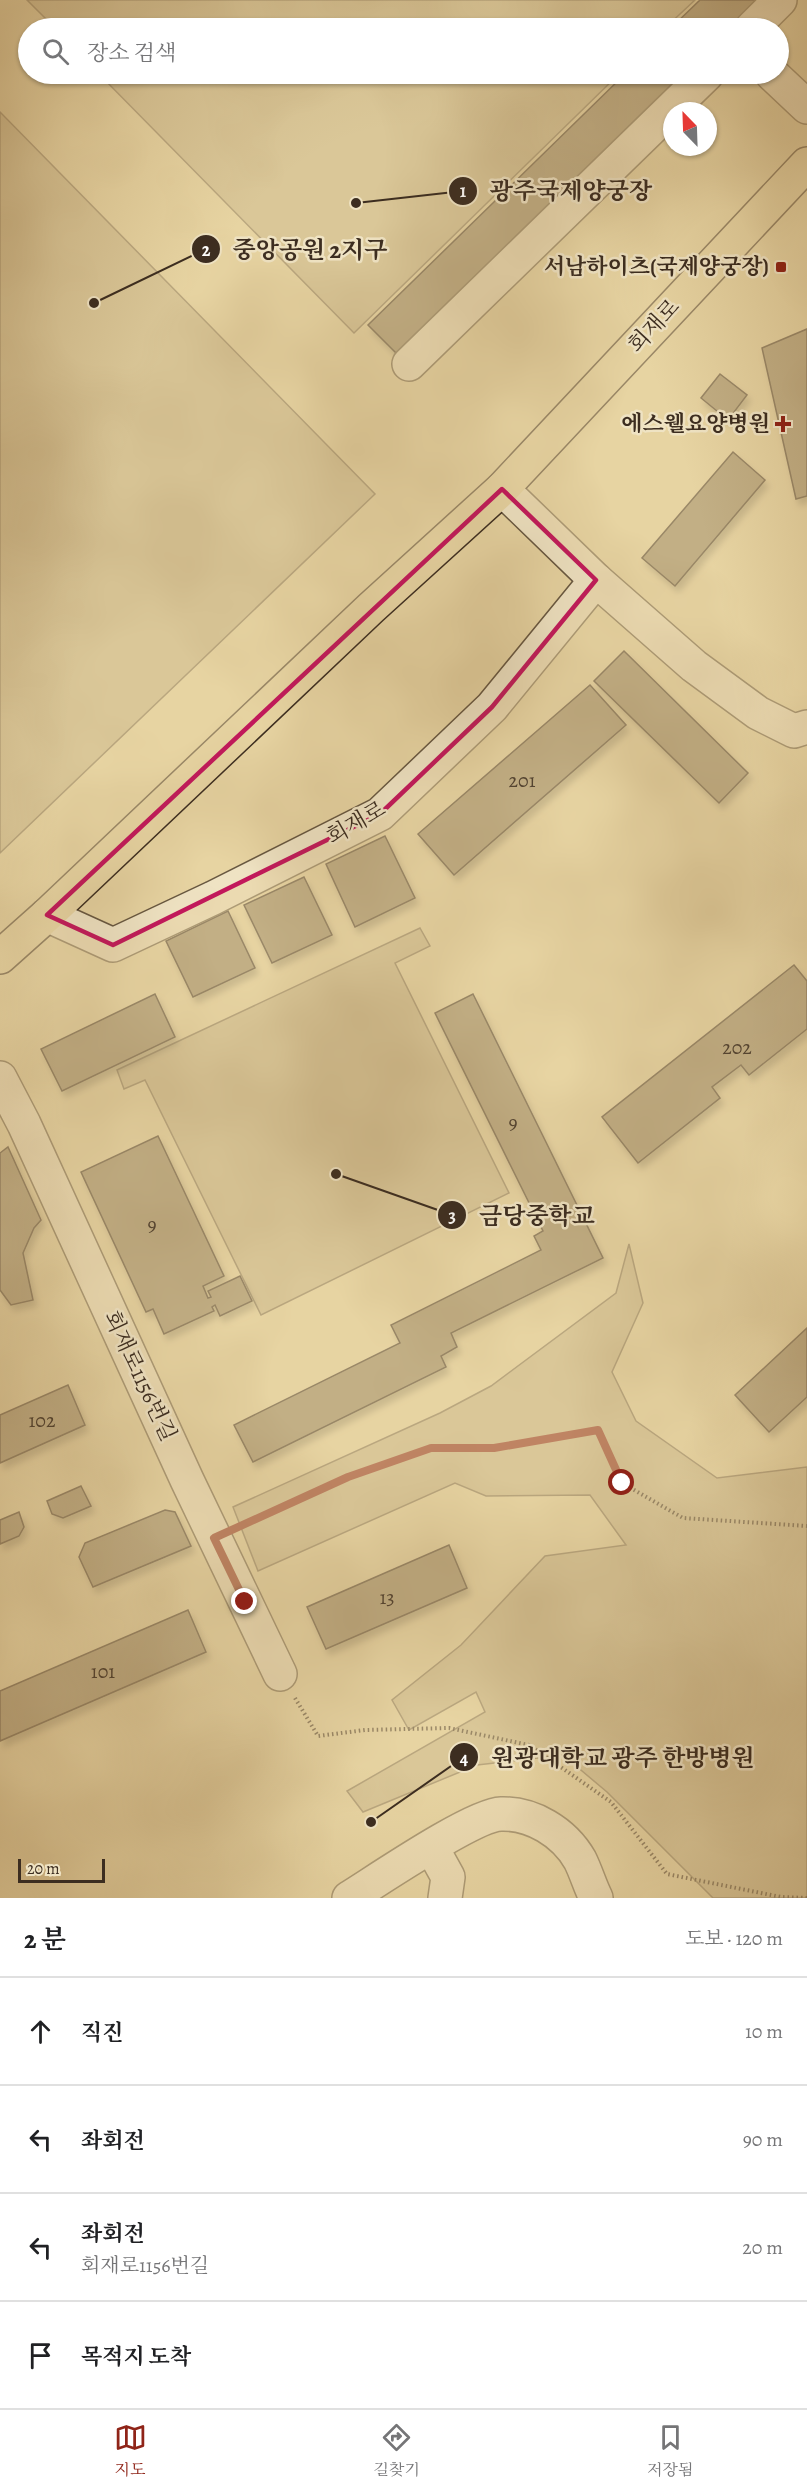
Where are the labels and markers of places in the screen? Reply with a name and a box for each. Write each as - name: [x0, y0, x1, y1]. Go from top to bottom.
- callout: 광주국제양궁장: [448, 170, 664, 212]
- callout: 중앙공원 2지구: [191, 228, 400, 270]
- place label: 서남하이츠(국제양궁장): [544, 252, 769, 282]
- marker: 서남하이츠(국제양궁장): [774, 260, 788, 274]
- place label: 에스웰요양병원: [621, 409, 770, 439]
- marker: 에스웰요양병원: [774, 415, 792, 433]
- callout: 금당중학교: [437, 1194, 607, 1236]
- callout: 원광대학교 광주 한방병원: [449, 1736, 766, 1778]

